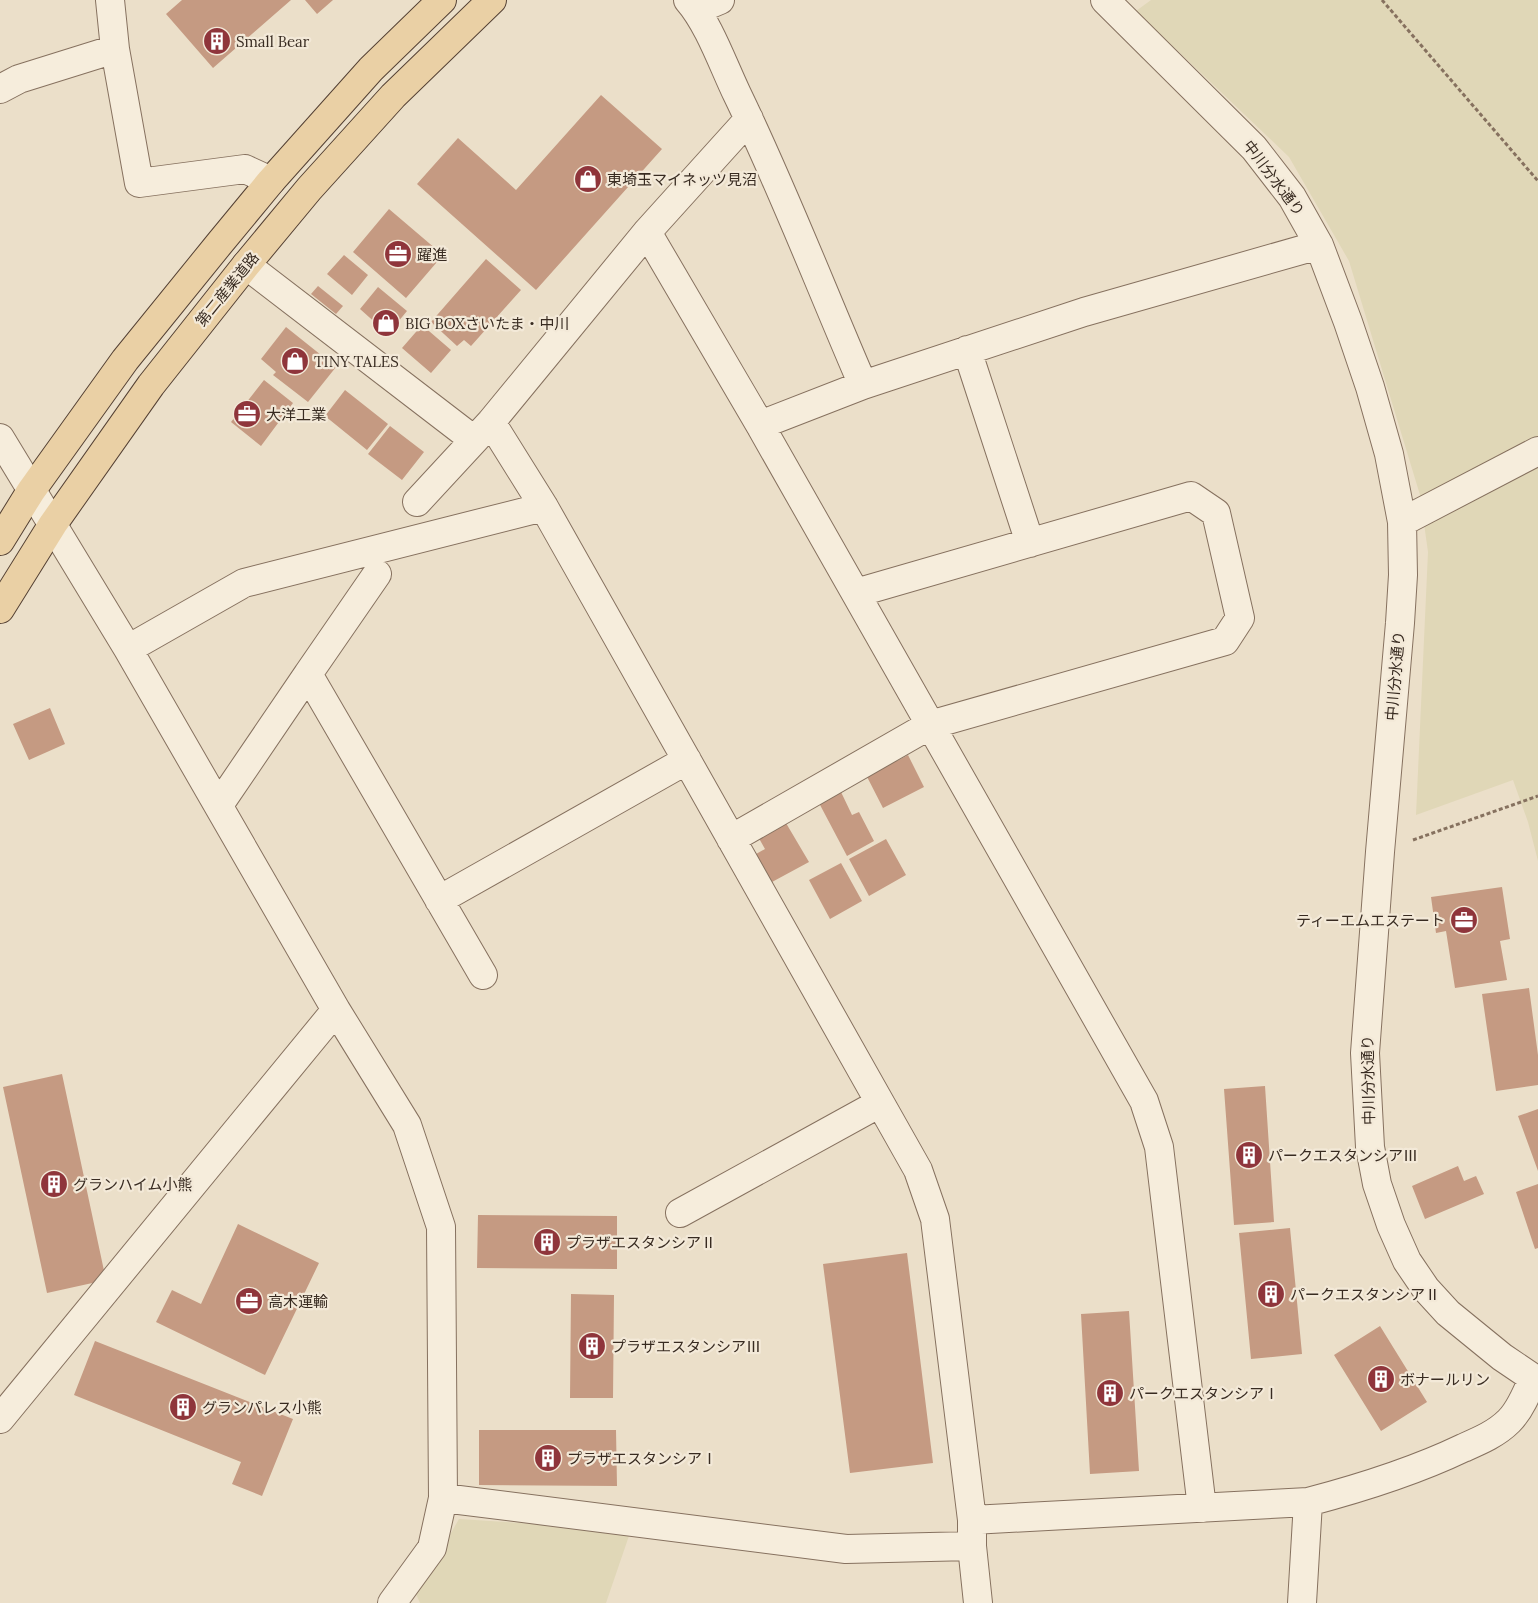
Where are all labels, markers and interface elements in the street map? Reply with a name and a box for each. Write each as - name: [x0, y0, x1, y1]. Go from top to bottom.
- building icon: Small Bear: [202, 26, 232, 56]
- place label: Small Bear: [236, 32, 310, 51]
- street label: 中川分水通り: [1239, 136, 1309, 220]
- shop icon: 東埼玉マイネッツ見沼: [573, 164, 603, 194]
- place label: 東埼玉マイネッツ見沼: [607, 170, 757, 189]
- office icon: 躍進: [383, 239, 413, 269]
- place label: 躍進: [417, 245, 447, 264]
- street label: 第二産業道路: [191, 248, 263, 330]
- shop icon: BIG BOXさいたま・中川: [371, 308, 401, 338]
- place label: BIG BOXさいたま・中川: [405, 314, 570, 333]
- shop icon: TINY TALES: [280, 346, 310, 376]
- place label: TINY TALES: [314, 352, 399, 371]
- office icon: 大洋工業: [232, 399, 262, 429]
- place label: 大洋工業: [266, 405, 326, 424]
- street label: 中川分水通り: [1382, 630, 1408, 722]
- office icon: ティーエムエステート: [1449, 905, 1479, 935]
- place label: ティーエムエステート: [1296, 911, 1445, 930]
- street label: 中川分水通り: [1358, 1035, 1378, 1125]
- building icon: パークエスタンシアⅢ: [1234, 1140, 1264, 1170]
- place label: パークエスタンシアⅢ: [1268, 1146, 1418, 1165]
- building icon: グランハイム小熊: [39, 1169, 69, 1199]
- place label: グランハイム小熊: [73, 1175, 192, 1194]
- building icon: プラザエスタンシアⅡ: [532, 1227, 562, 1257]
- place label: プラザエスタンシアⅡ: [566, 1233, 716, 1252]
- building icon: パークエスタンシアⅡ: [1256, 1279, 1286, 1309]
- place label: パークエスタンシアⅡ: [1290, 1285, 1440, 1304]
- office icon: 高木運輸: [234, 1286, 264, 1316]
- place label: 高木運輸: [268, 1292, 328, 1311]
- building icon: プラザエスタンシアⅢ: [577, 1331, 607, 1361]
- place label: プラザエスタンシアⅢ: [611, 1337, 761, 1356]
- building icon: ボナールリン: [1366, 1364, 1396, 1394]
- place label: ボナールリン: [1400, 1370, 1490, 1389]
- building icon: パークエスタンシアⅠ: [1095, 1378, 1125, 1408]
- place label: パークエスタンシアⅠ: [1129, 1384, 1279, 1403]
- building icon: グランパレス小熊: [168, 1392, 198, 1422]
- place label: グランパレス小熊: [202, 1398, 322, 1417]
- building icon: プラザエスタンシアⅠ: [533, 1443, 563, 1473]
- place label: プラザエスタンシアⅠ: [567, 1449, 717, 1468]

